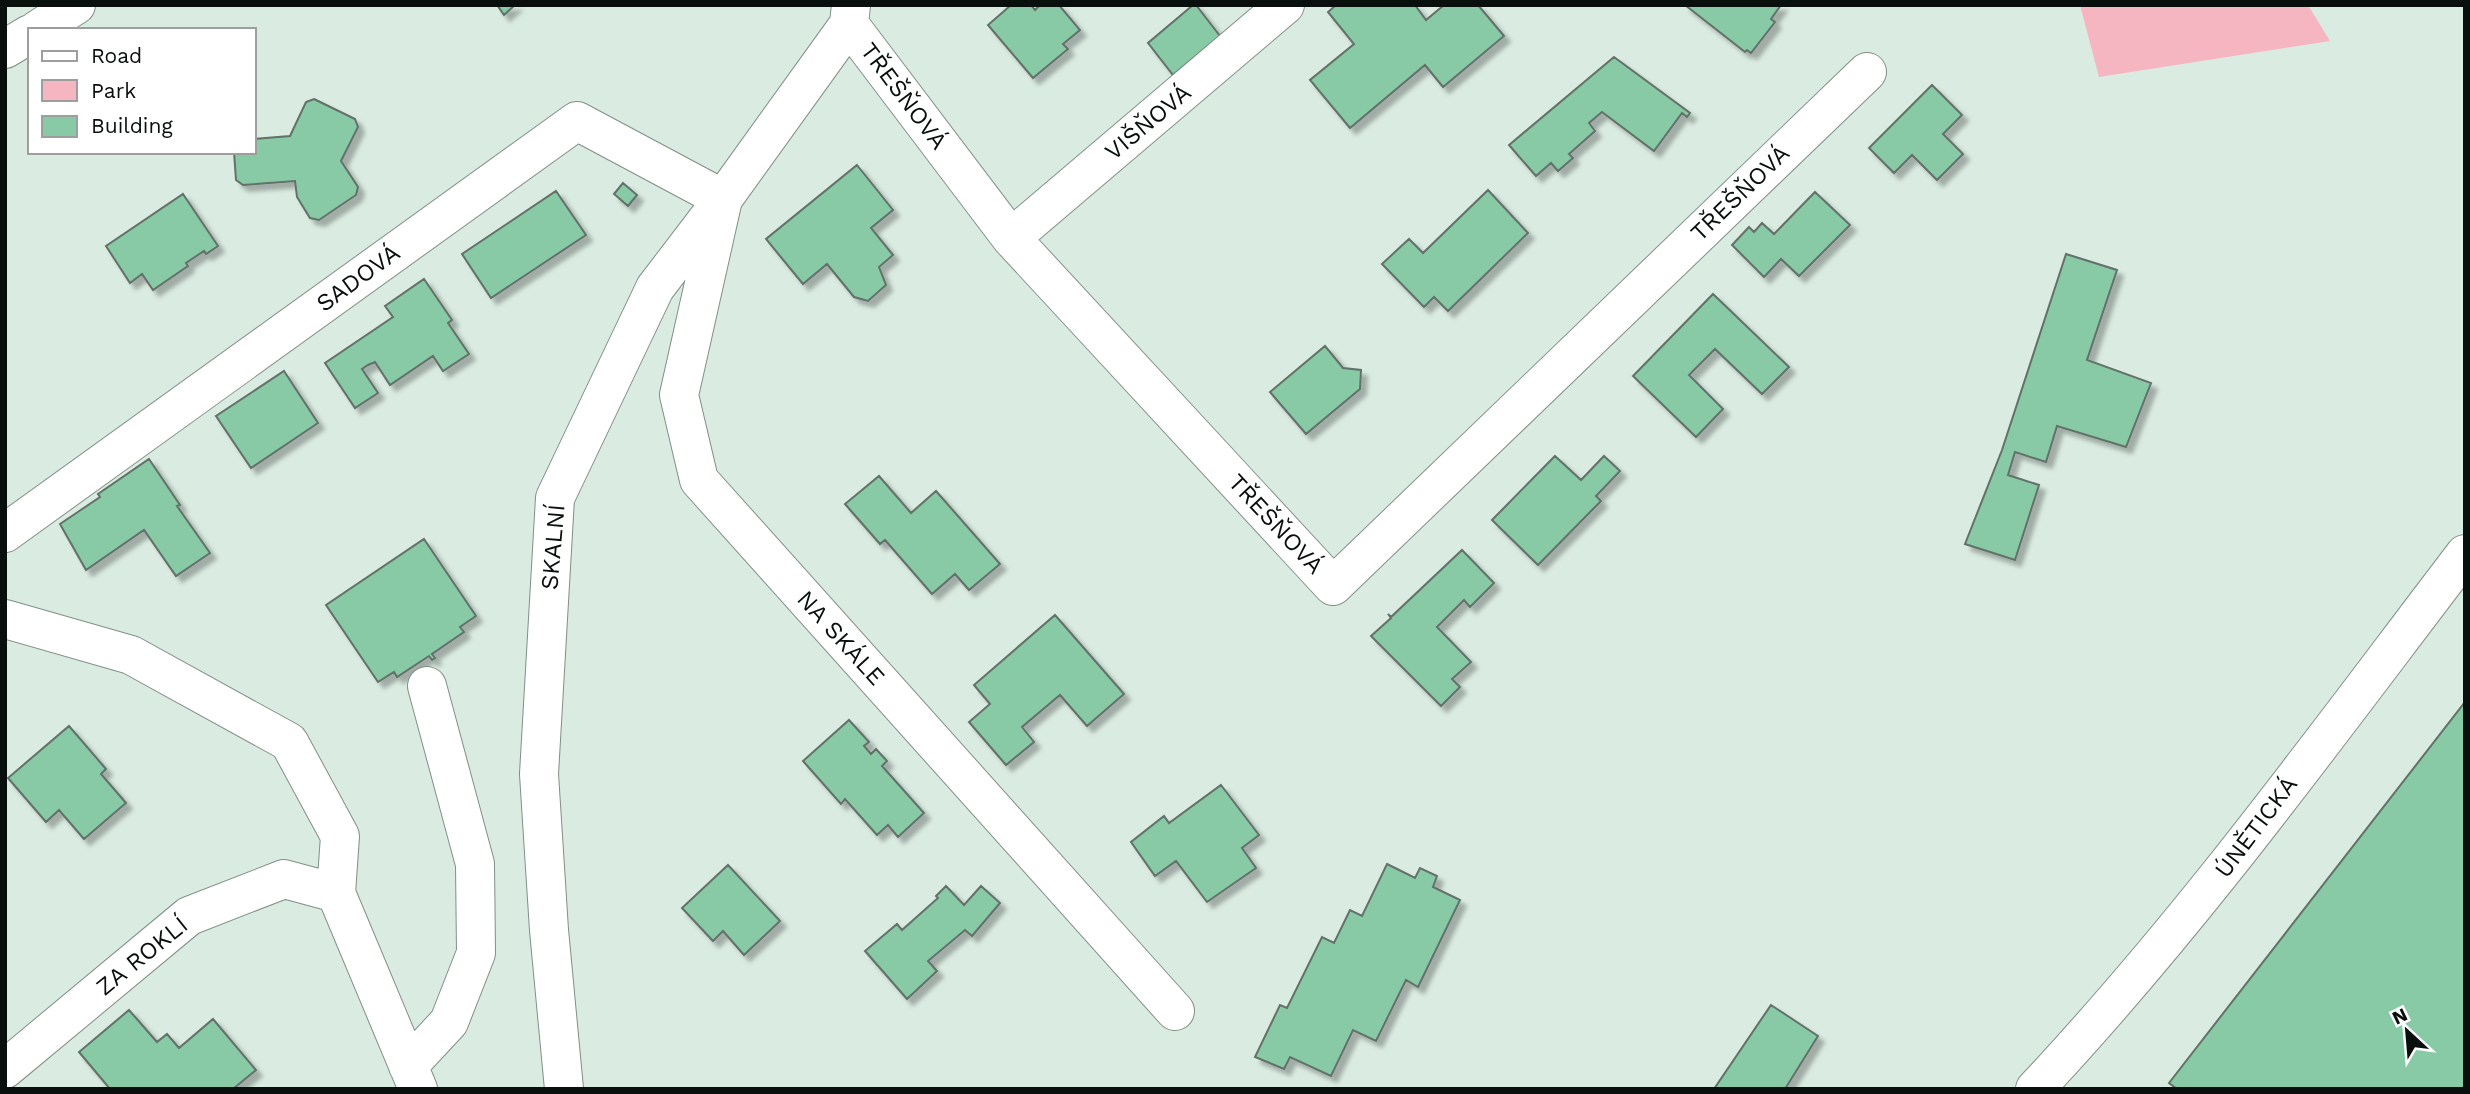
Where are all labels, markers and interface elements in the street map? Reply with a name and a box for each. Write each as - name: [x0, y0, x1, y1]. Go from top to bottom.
- legend: [28, 28, 256, 154]
- street label: TŘEŠŇOVÁ: [855, 37, 953, 155]
- text: Road: [91, 43, 142, 68]
- text: Park: [91, 78, 136, 103]
- street label: VIŠŇOVÁ: [1099, 78, 1197, 166]
- text: Building: [91, 113, 173, 138]
- street label: TŘEŠŇOVÁ: [1685, 139, 1795, 247]
- street label: SADOVÁ: [311, 238, 405, 317]
- street label: TŘEŠŇOVÁ: [1223, 468, 1329, 580]
- street label: SKALNÍ: [535, 503, 571, 591]
- street label: NA SKÁLE: [791, 585, 891, 691]
- street label: ÚNĚTICKÁ: [2209, 771, 2303, 883]
- street label: ZA ROKLÍ: [91, 911, 193, 1001]
- north arrow: [2372, 996, 2442, 1066]
- text: N: [2388, 1003, 2411, 1030]

